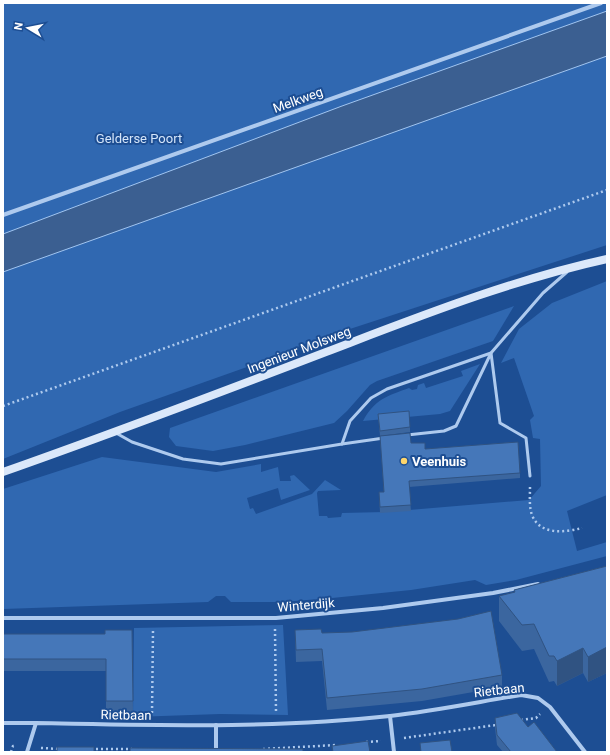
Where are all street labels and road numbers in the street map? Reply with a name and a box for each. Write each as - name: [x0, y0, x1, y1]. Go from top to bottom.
- street label: Melkweg: [271, 84, 325, 116]
- street label: Ingenieur Molsweg: [245, 323, 353, 377]
- street label: Winterdijk: [277, 595, 336, 615]
- street label: Rietbaan: [473, 680, 525, 700]
- street label: Rietbaan: [100, 707, 152, 723]

